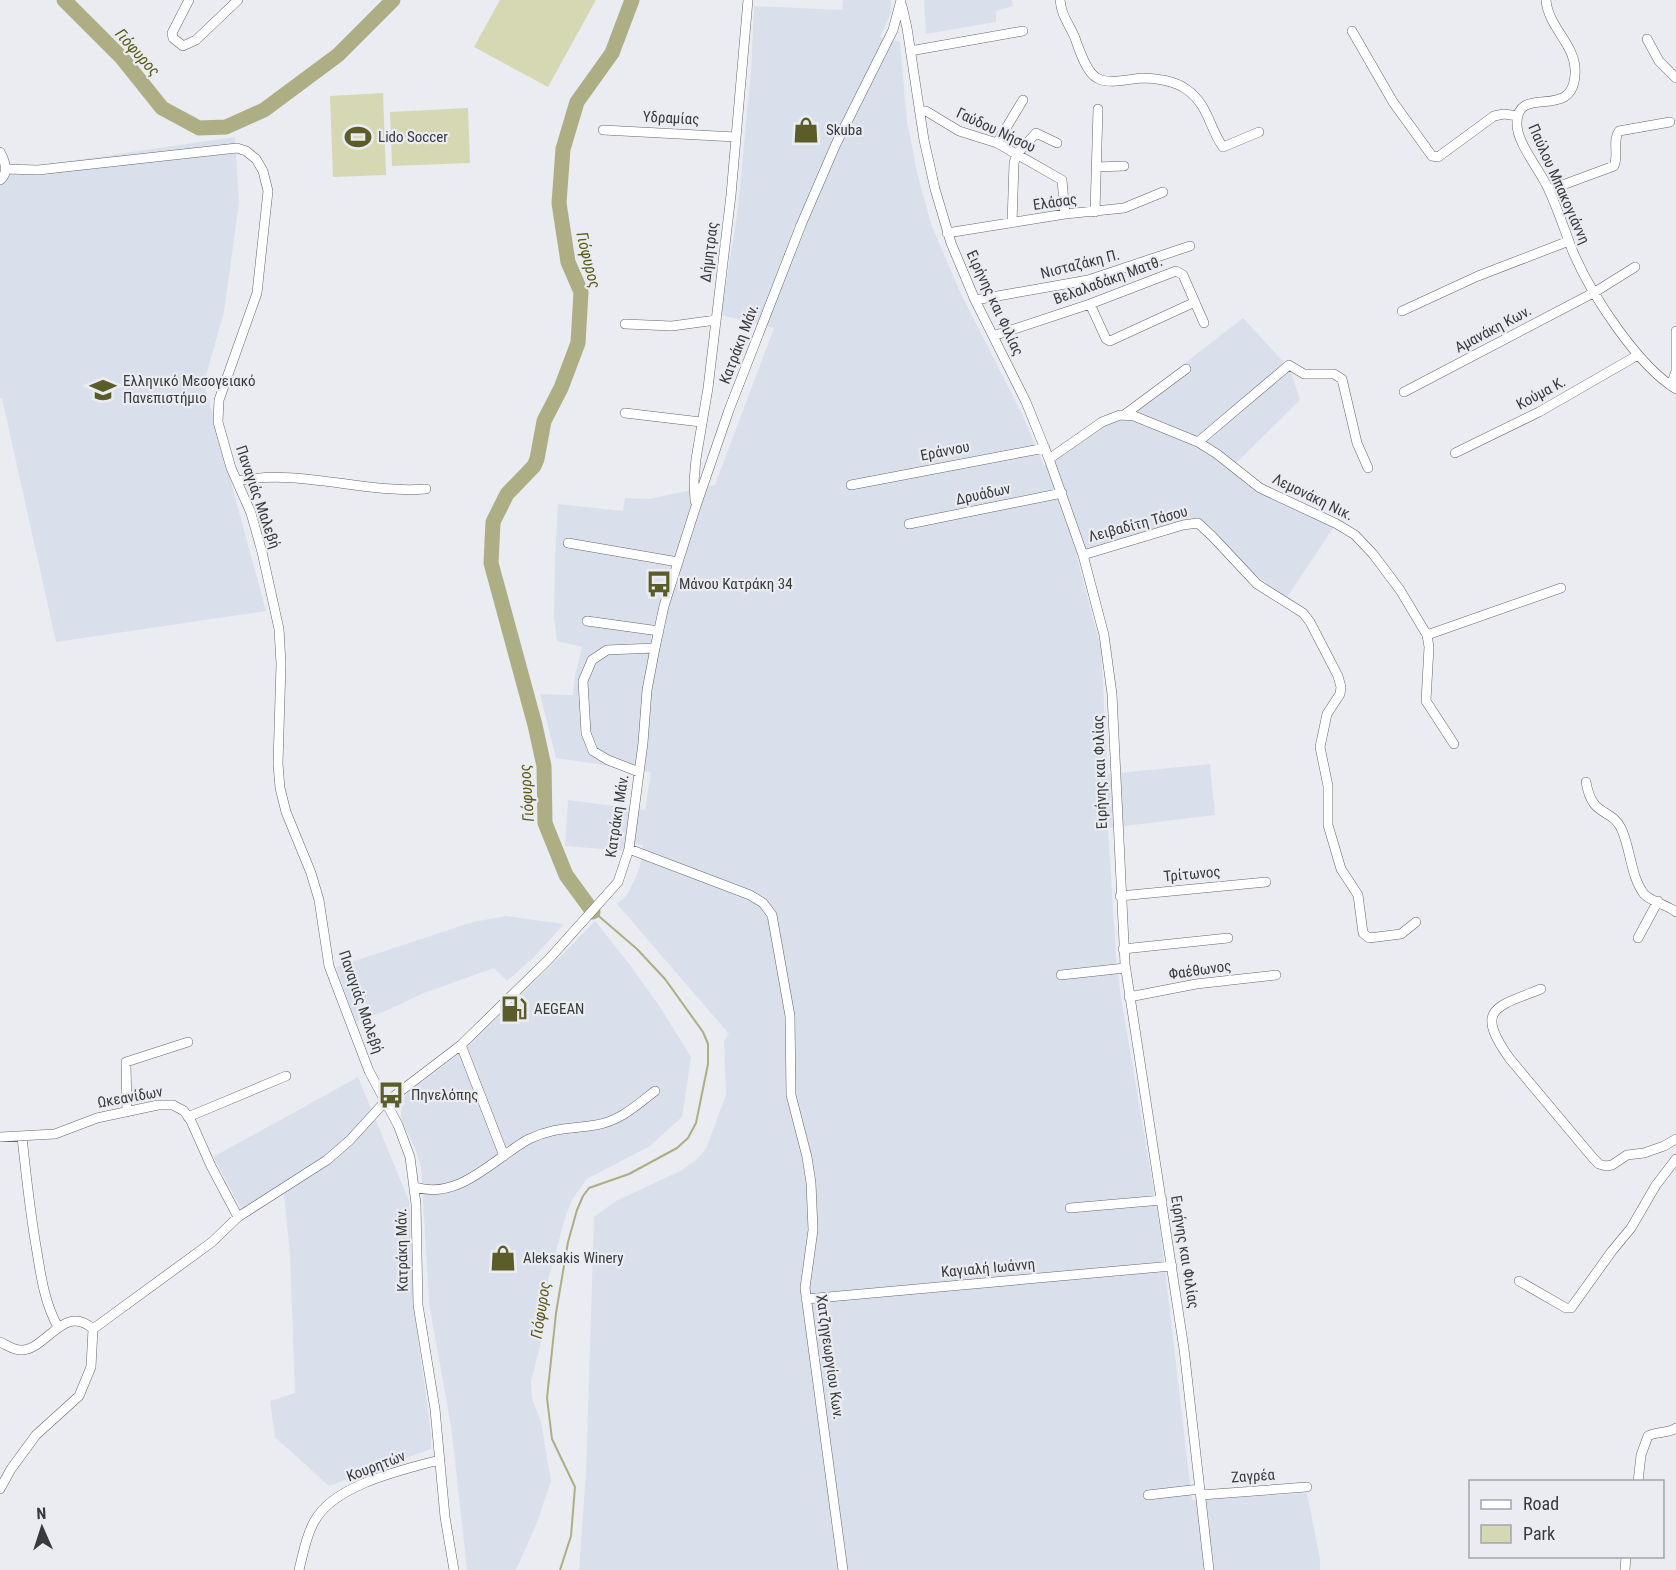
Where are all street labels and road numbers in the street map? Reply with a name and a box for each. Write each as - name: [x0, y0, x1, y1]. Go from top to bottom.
- street label: Γαύδου Νήσου: [954, 104, 1038, 156]
- street label: Υδραμίας: [642, 108, 700, 128]
- street label: Παύλου Μπακογιάννη: [1524, 121, 1594, 247]
- street label: Ελάσας: [1032, 190, 1078, 214]
- street label: Δήμητρας: [696, 221, 722, 283]
- street label: Νισταζάκη Π.: [1038, 245, 1122, 283]
- street label: Ειρήνης και Φιλίας: [963, 247, 1027, 359]
- street label: Βελαλαδάκη Ματθ.: [1051, 252, 1165, 308]
- street label: Αμανάκη Κων.: [1452, 301, 1534, 357]
- street label: Κατράκη Μάν.: [716, 302, 762, 386]
- street label: Κούμα Κ.: [1513, 373, 1569, 413]
- street label: Εράννου: [919, 437, 971, 465]
- street label: Παναγιάς Μαλεβή: [232, 443, 284, 551]
- street label: Λεμονάκη Νικ.: [1270, 470, 1356, 524]
- street label: Δρυάδων: [954, 479, 1013, 509]
- street label: Λειβαδίτη Τάσου: [1086, 502, 1190, 546]
- street label: Ειρήνης και Φιλίας: [1089, 715, 1111, 829]
- street label: Κατράκη Μάν.: [602, 773, 632, 859]
- street label: Τρίτωνος: [1163, 863, 1221, 885]
- street label: Παναγιάς Μαλεβή: [335, 948, 387, 1056]
- street label: Φαέθωνος: [1168, 957, 1232, 983]
- street label: Ωκεανίδων: [96, 1082, 165, 1112]
- street label: Ειρήνης και Φιλίας: [1167, 1194, 1203, 1310]
- street label: Κατράκη Μάν.: [392, 1208, 412, 1292]
- street label: Καγιαλή Ιωάννη: [940, 1255, 1036, 1281]
- street label: Χατζηγεωργίου Κων.: [812, 1293, 848, 1421]
- street label: Κουρητών: [344, 1446, 409, 1485]
- street label: Ζαγρέα: [1231, 1465, 1276, 1486]

